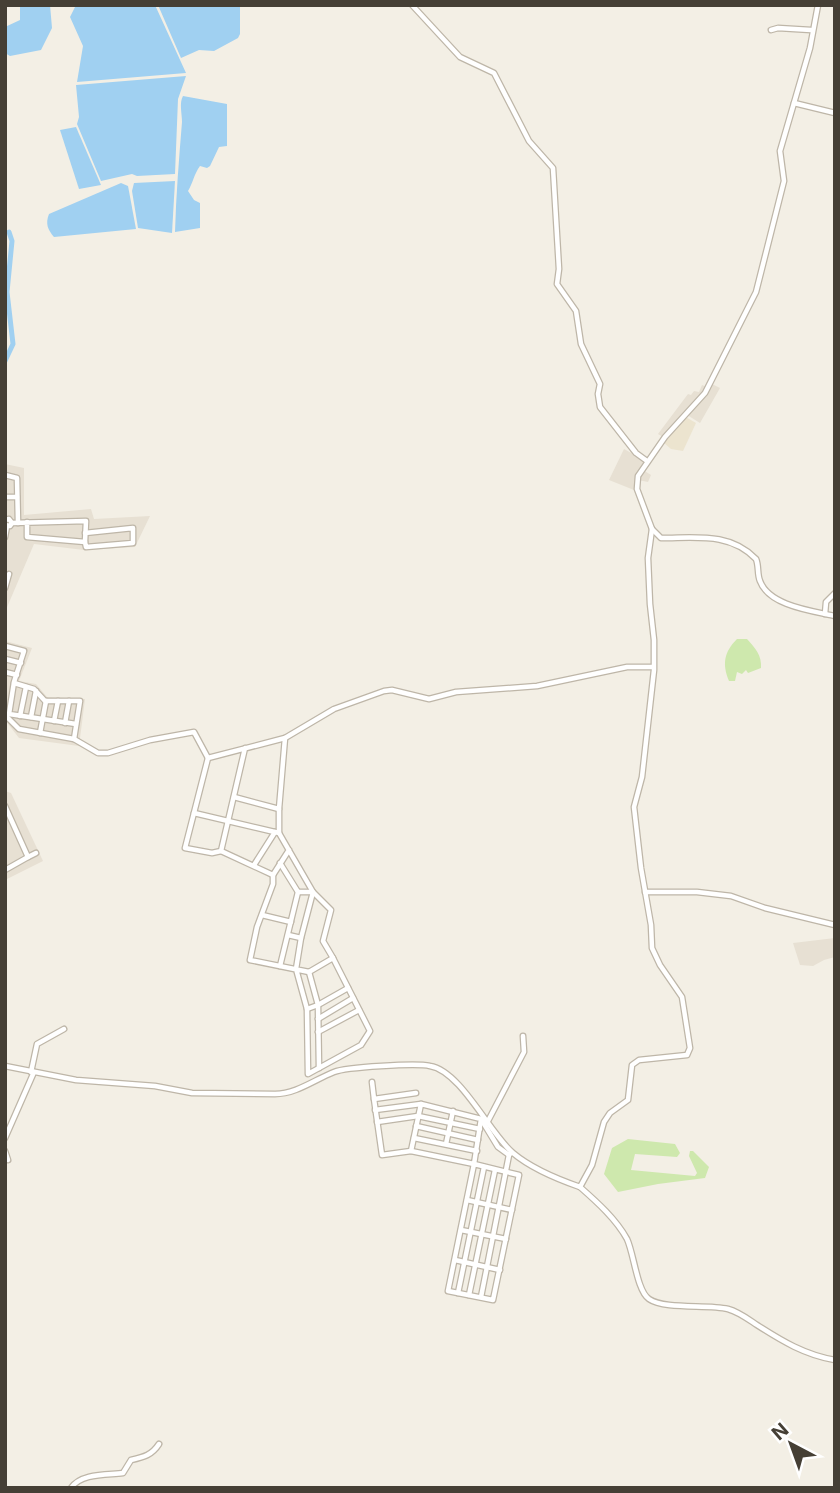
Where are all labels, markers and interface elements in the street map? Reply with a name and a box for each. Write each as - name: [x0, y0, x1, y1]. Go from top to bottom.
- north arrow: [756, 1409, 826, 1479]
- text: N: [767, 1418, 793, 1445]

